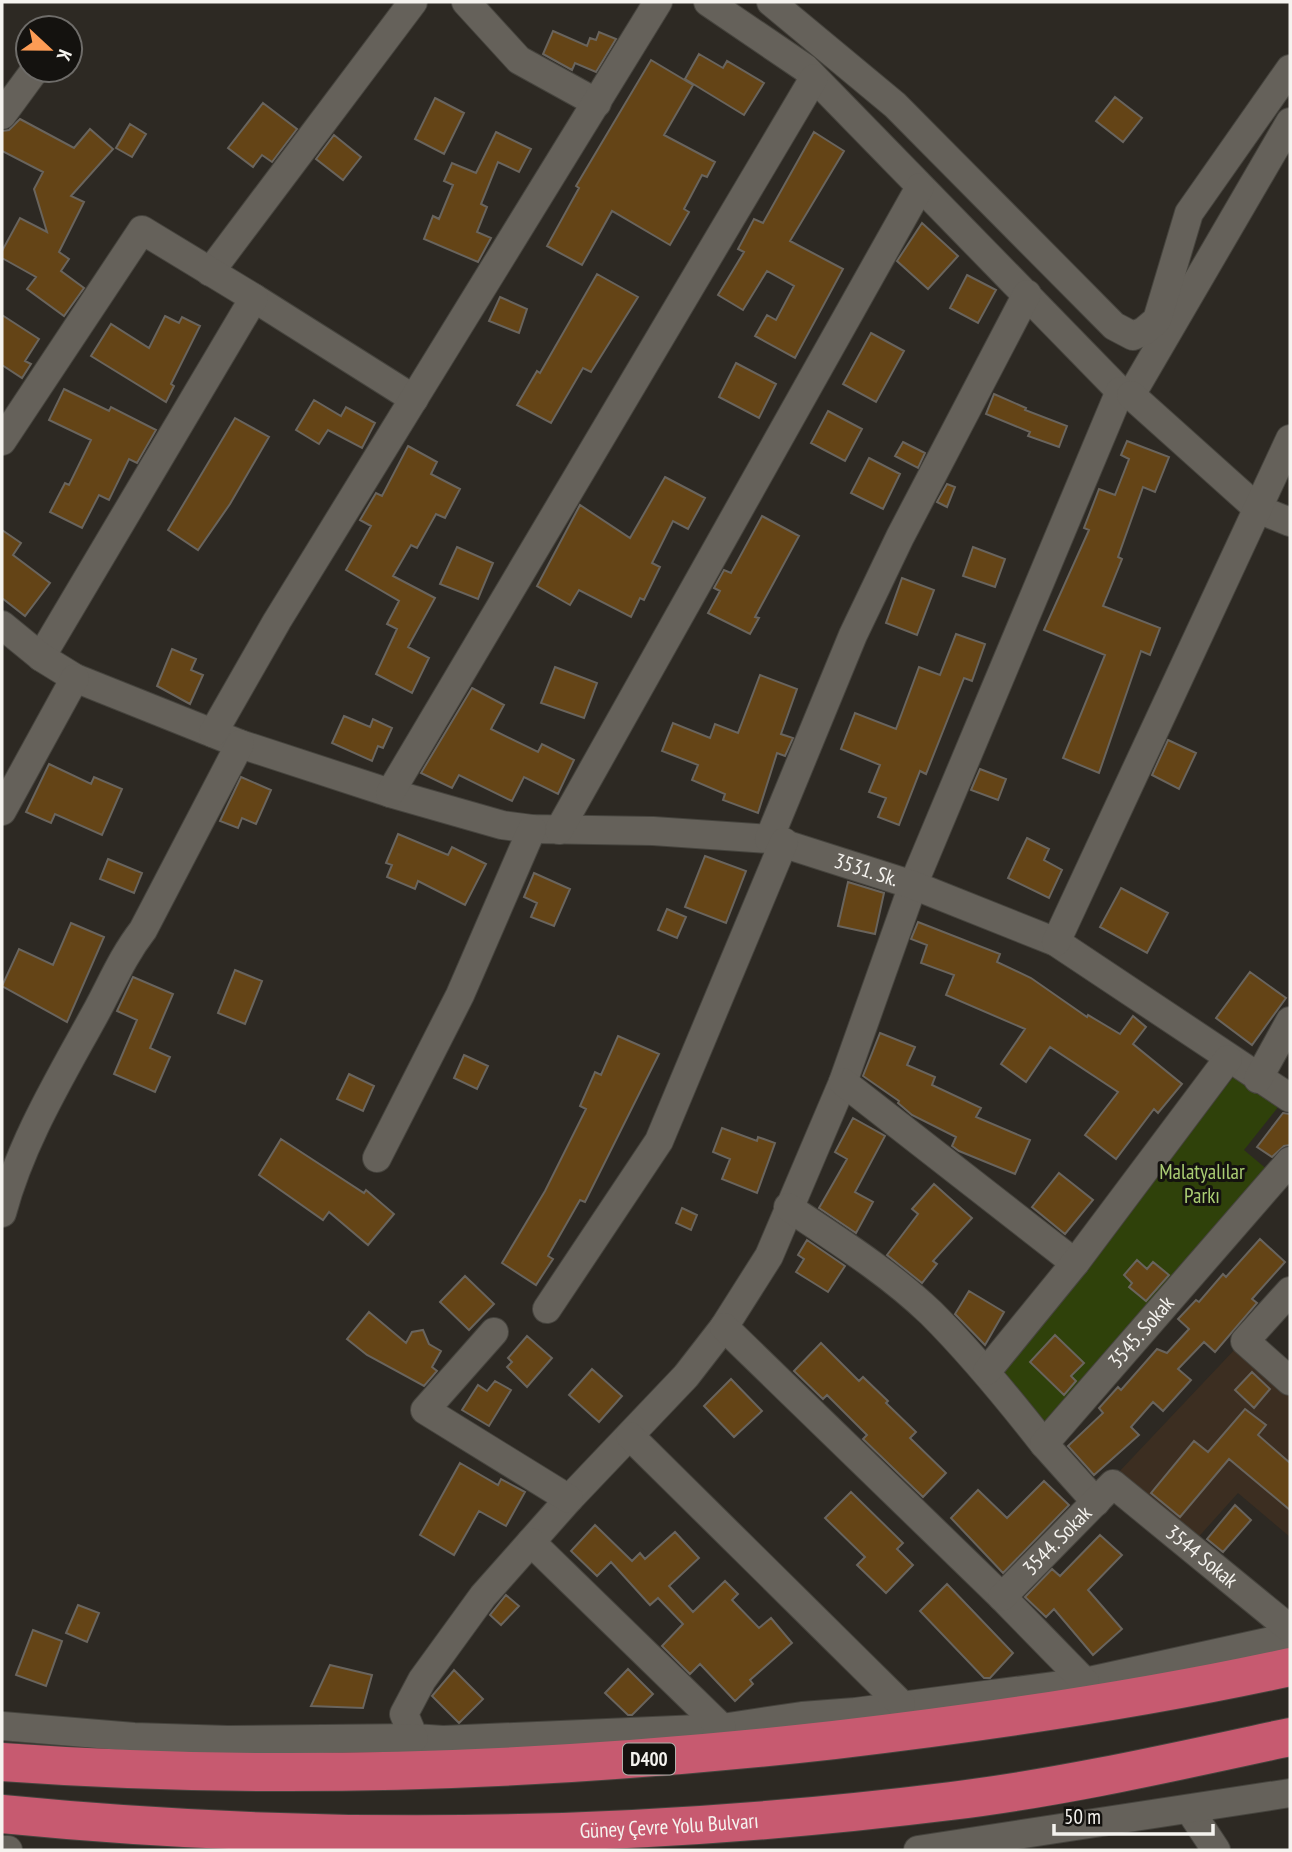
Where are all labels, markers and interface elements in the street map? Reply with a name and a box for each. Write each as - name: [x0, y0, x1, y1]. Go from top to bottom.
- north arrow: [14, 14, 84, 84]
- text: K: [52, 46, 78, 65]
- street label: 3531. Sk.: [831, 847, 902, 892]
- park label: Malatyalılar Parkı: [1159, 1158, 1245, 1209]
- street label: 3545. Sokak: [1102, 1290, 1180, 1374]
- street label: 3544. Sokak: [1017, 1500, 1097, 1581]
- street label: 3544 Sokak: [1161, 1519, 1243, 1594]
- road number: D400: [623, 1744, 675, 1774]
- scale bar: [1054, 1792, 1213, 1836]
- text: 50 m: [1064, 1803, 1101, 1830]
- street label: Güney Çevre Yolu Bulvarı: [579, 1807, 760, 1844]

